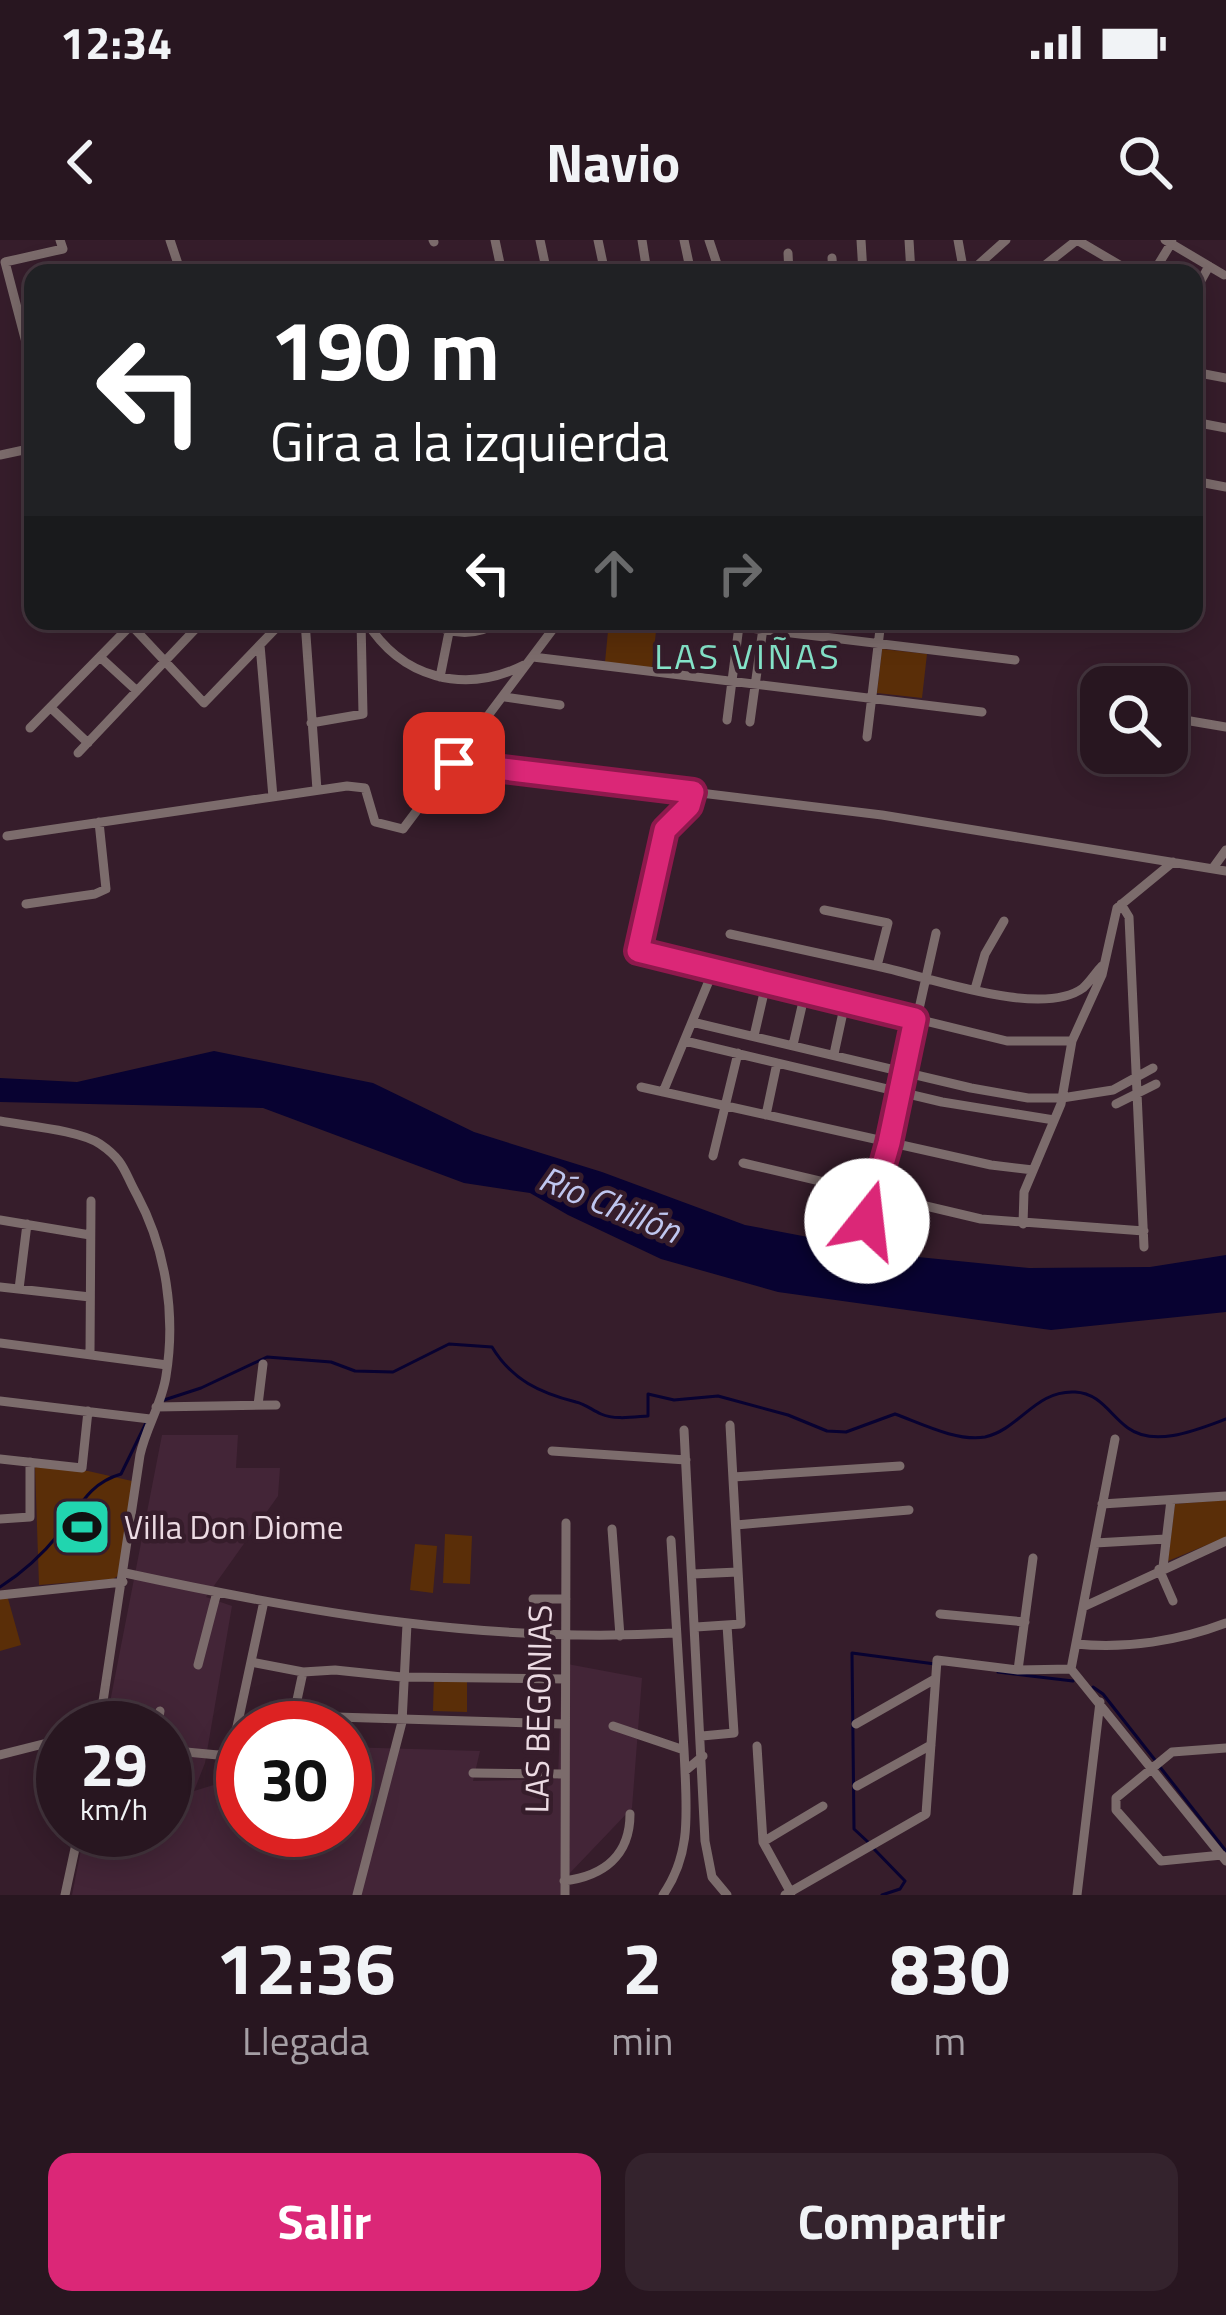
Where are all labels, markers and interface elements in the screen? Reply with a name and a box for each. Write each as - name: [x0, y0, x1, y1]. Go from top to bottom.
- text: 12:34: [60, 8, 172, 76]
- text: Navio: [546, 121, 680, 203]
- icon: back: [48, 129, 114, 195]
- icon: search: [1112, 129, 1178, 195]
- text: 190 m: [270, 285, 500, 413]
- icon: left: [72, 312, 228, 468]
- text: Gira a la izquierda: [270, 400, 669, 482]
- icon: left: [455, 540, 521, 606]
- icon: ahead: [581, 540, 647, 606]
- icon: right: [707, 540, 773, 606]
- district label: LAS VIÑAS: [654, 628, 842, 683]
- map controls: [1080, 666, 1188, 774]
- button: search: [1080, 666, 1188, 774]
- pin: [403, 712, 505, 814]
- icon: arrive: [421, 730, 487, 796]
- water label: Río Chillón: [531, 1150, 690, 1257]
- position arrow: [804, 1158, 930, 1284]
- sports icon: Villa Don Diome: [51, 1496, 113, 1558]
- place label: Villa Don Diome: [124, 1502, 343, 1552]
- street label: LAS BEGONIAS: [511, 1604, 565, 1814]
- speed limit sign: 30: [216, 1701, 372, 1857]
- text: 29: [80, 1718, 148, 1809]
- text: km/h: [80, 1786, 148, 1832]
- text: 12:36: [216, 1912, 396, 2022]
- text: 2: [622, 1912, 663, 2022]
- text: 830: [889, 1912, 1010, 2022]
- text: Llegada: [242, 2011, 369, 2070]
- text: min: [611, 2011, 673, 2070]
- text: m: [933, 2011, 966, 2070]
- button: Salir: [48, 2153, 601, 2291]
- button: Compartir: [625, 2153, 1178, 2291]

